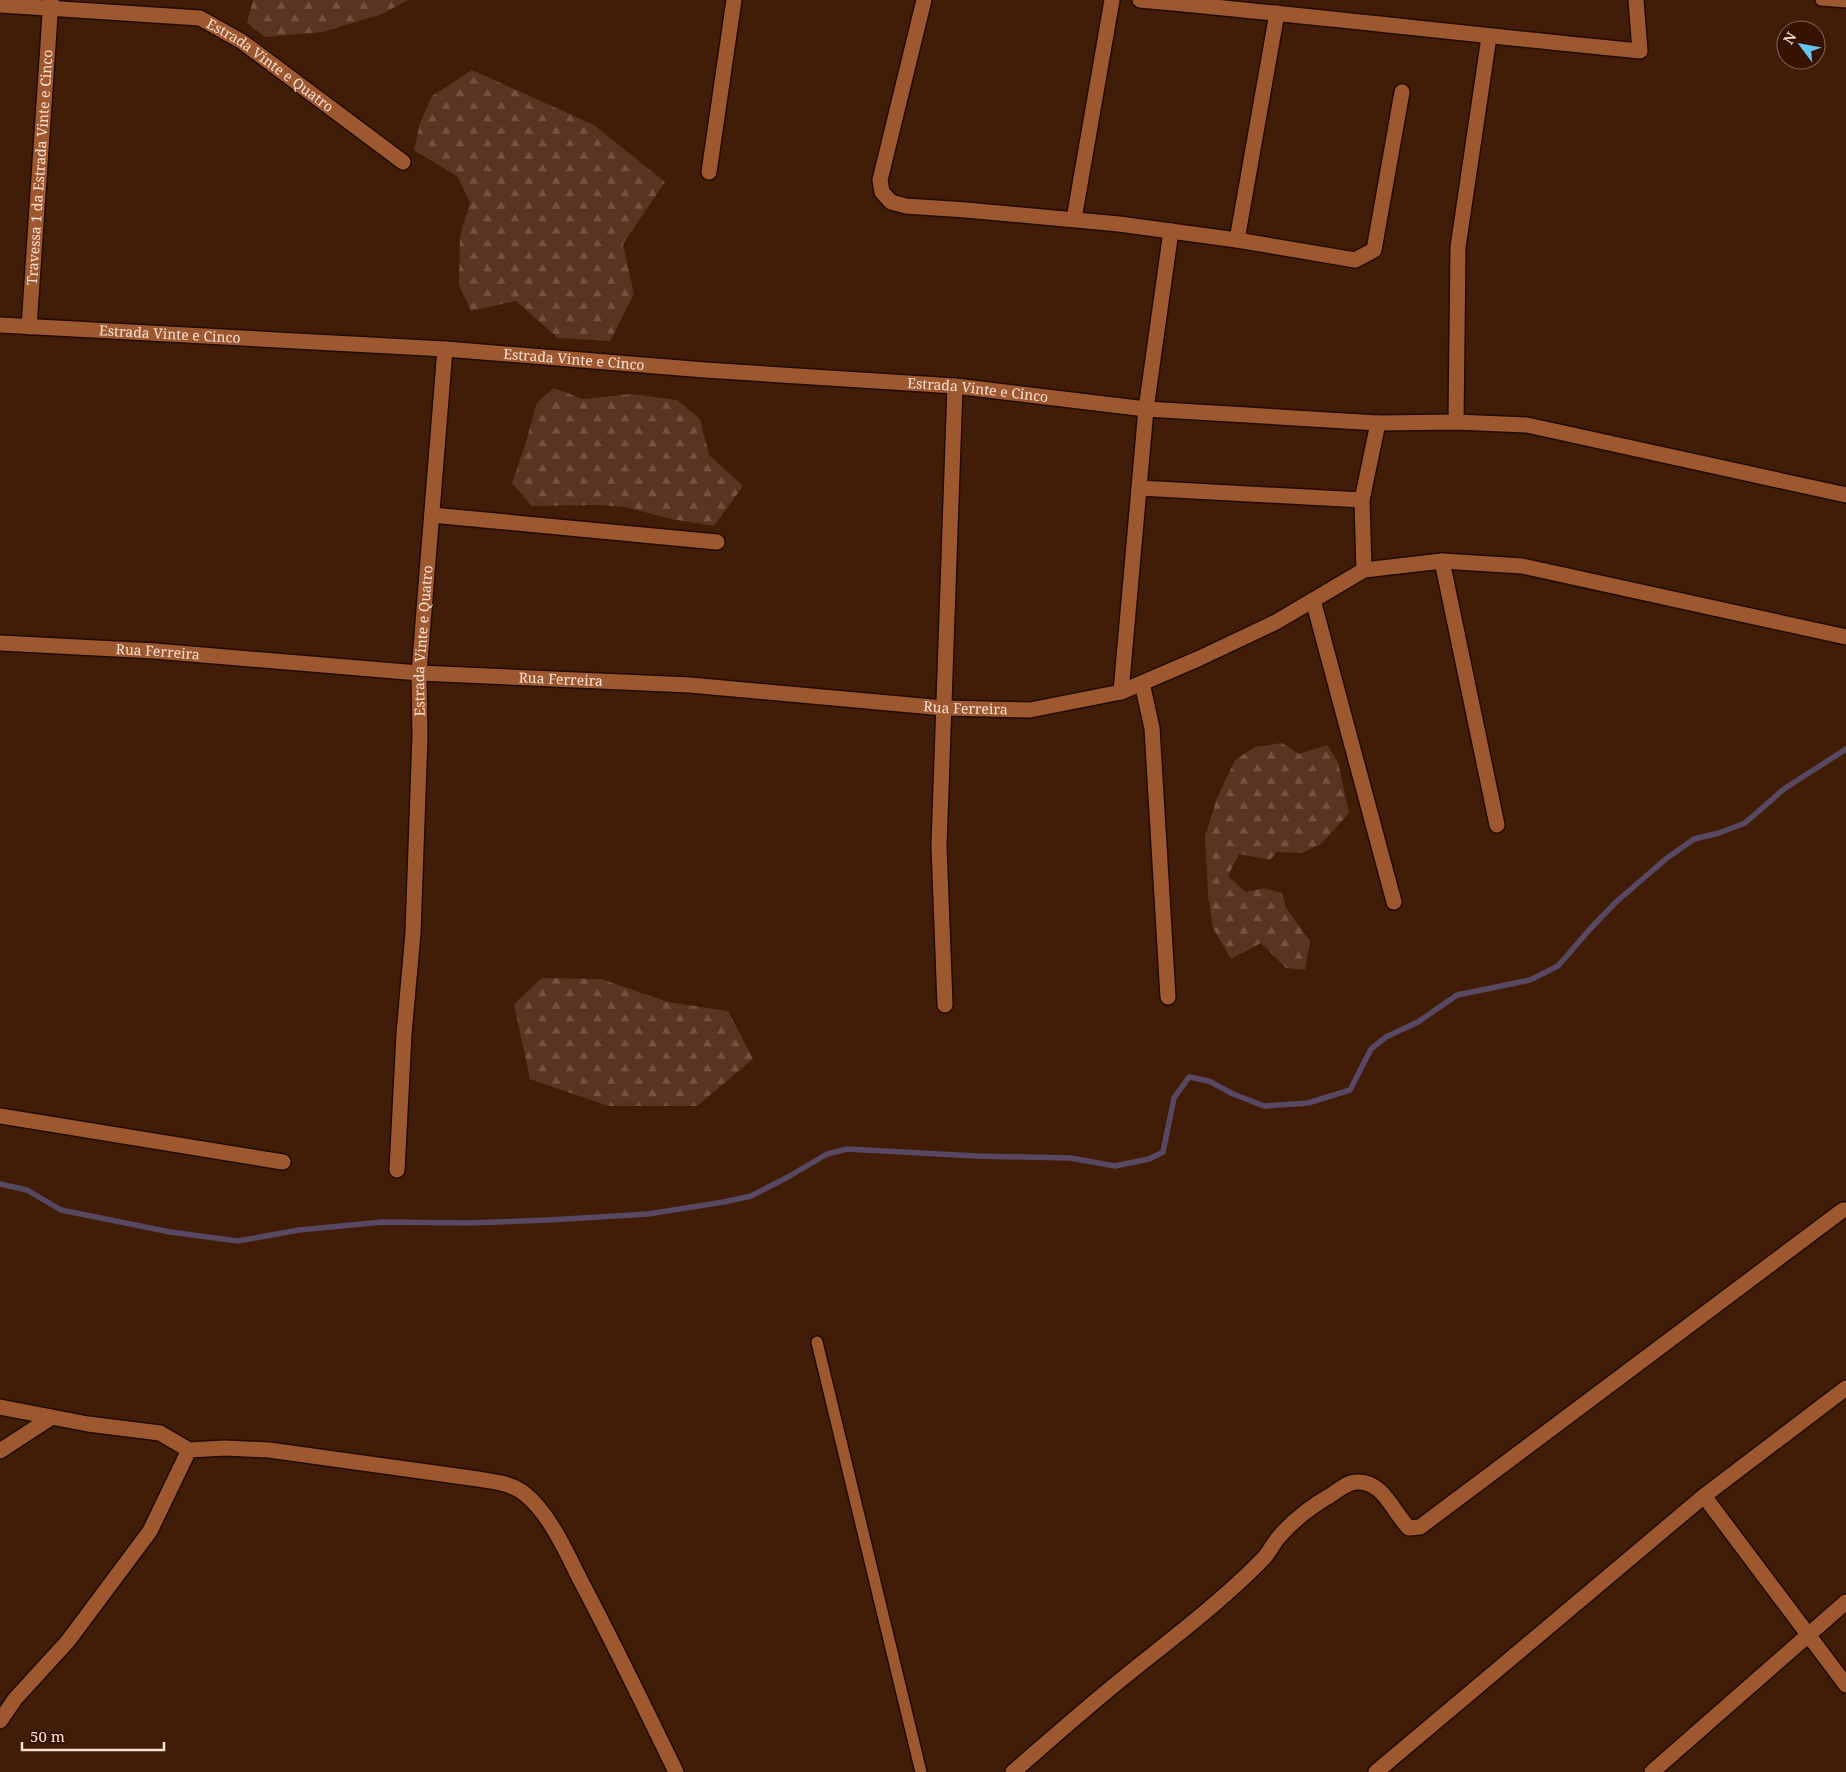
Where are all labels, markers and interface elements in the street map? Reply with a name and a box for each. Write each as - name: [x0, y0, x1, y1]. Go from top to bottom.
- street label: Estrada Vinte e Quatro: [203, 14, 338, 116]
- north arrow: [1776, 20, 1826, 70]
- text: N: [1779, 28, 1801, 48]
- street label: Travessa 1 da Estrada Vinte e Cinco: [22, 49, 57, 286]
- street label: Estrada Vinte e Cinco: [99, 320, 241, 347]
- street label: Estrada Vinte e Cinco: [503, 344, 645, 374]
- street label: Estrada Vinte e Cinco: [907, 373, 1049, 406]
- street label: Estrada Vinte e Quatro: [409, 565, 437, 717]
- street label: Rua Ferreira: [115, 639, 201, 664]
- street label: Rua Ferreira: [518, 667, 603, 690]
- street label: Rua Ferreira: [923, 696, 1008, 718]
- scale bar: [22, 1720, 165, 1752]
- text: 50 m: [30, 1726, 65, 1746]

